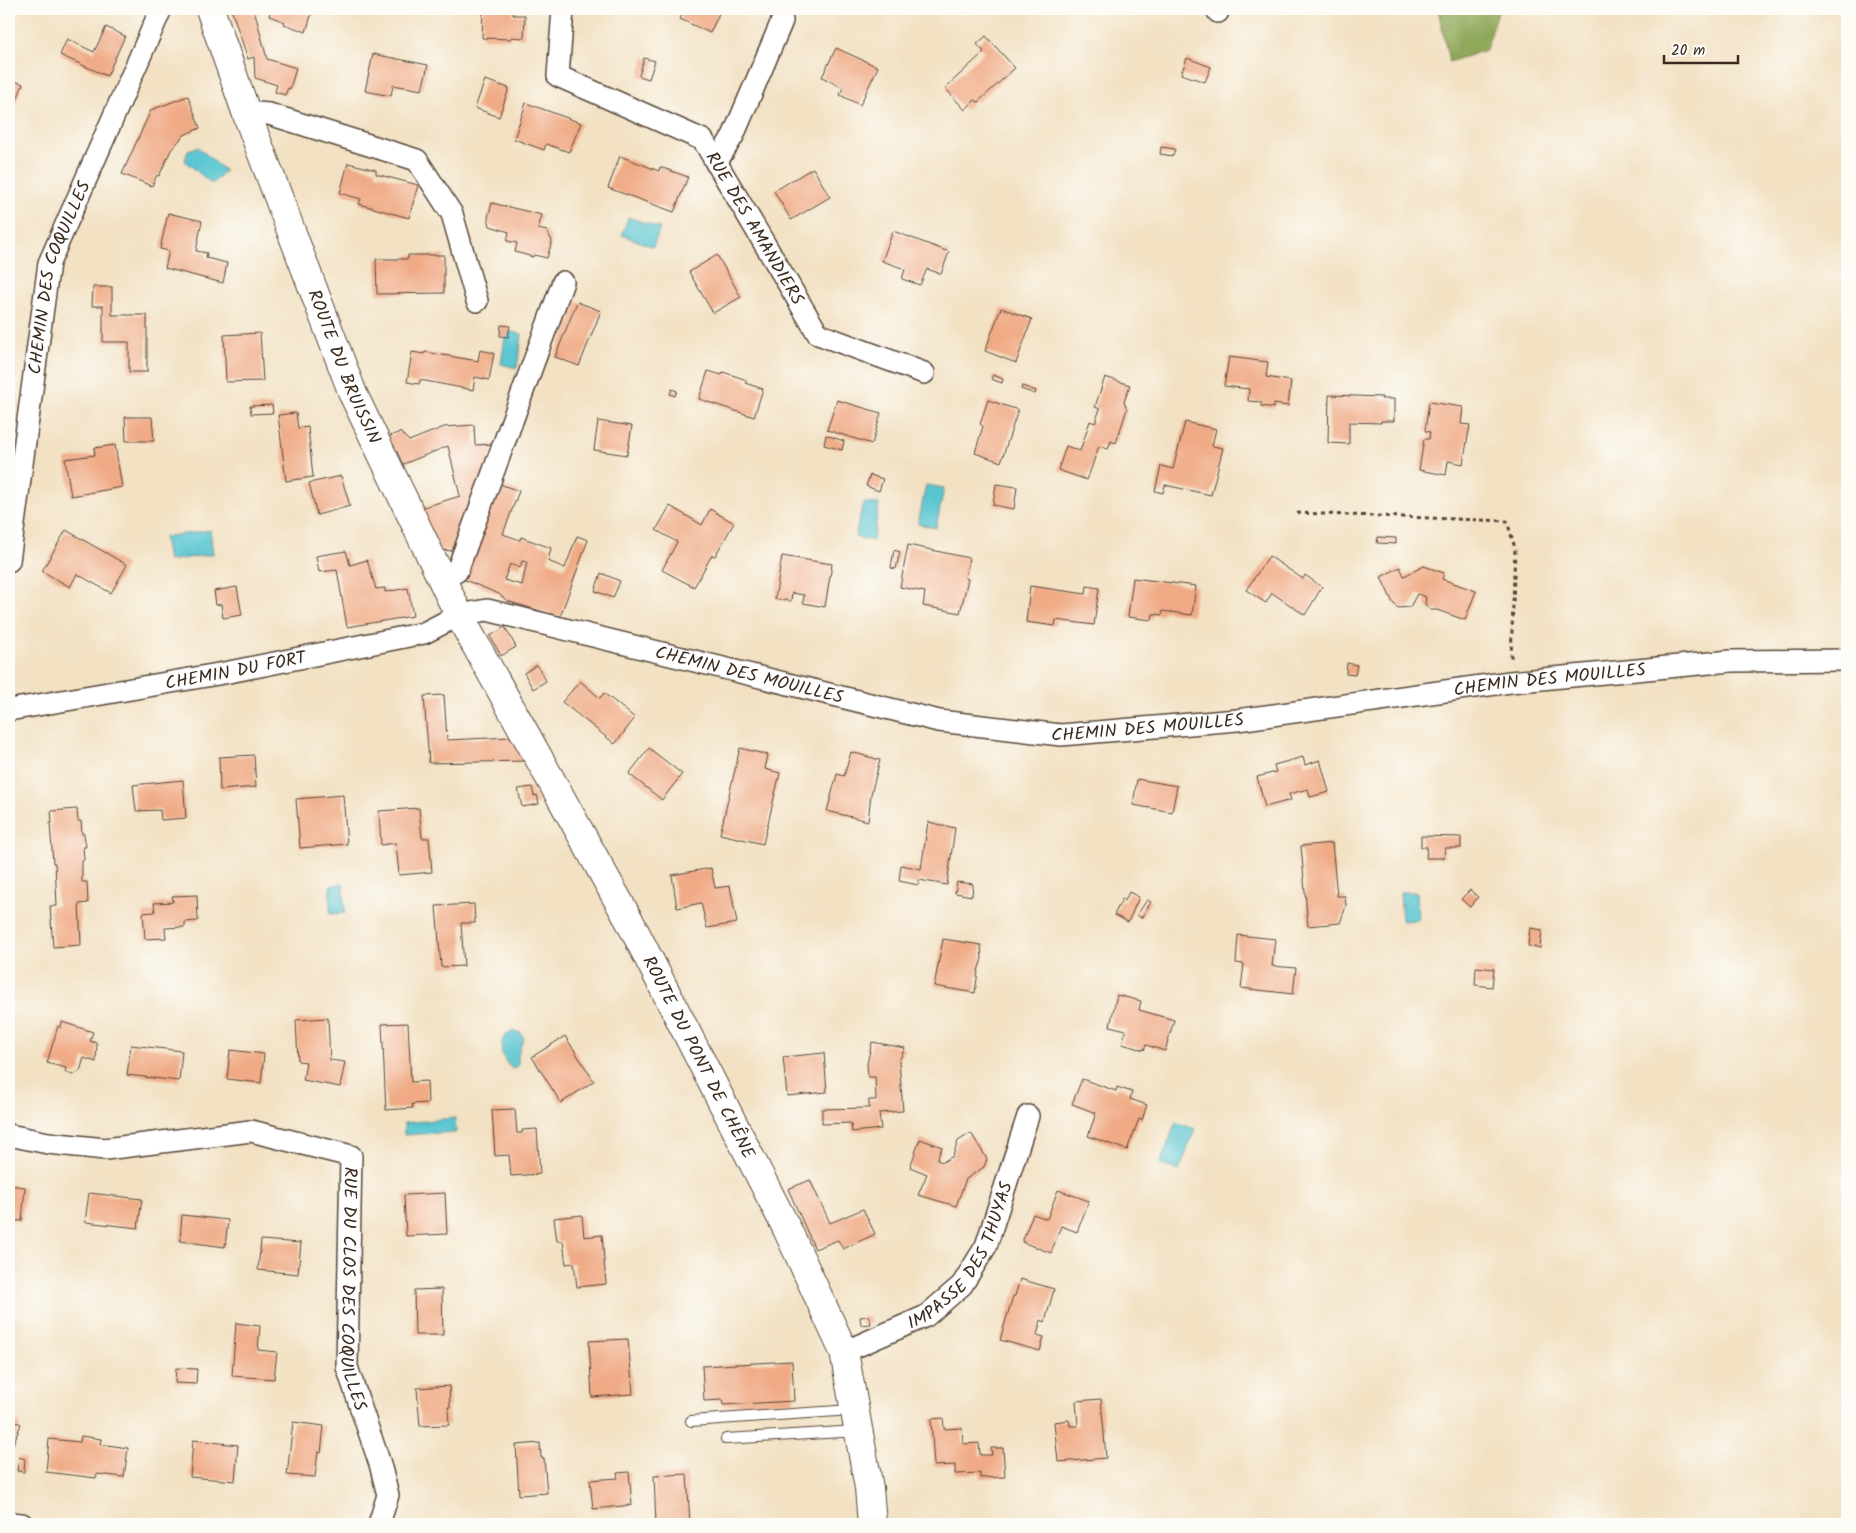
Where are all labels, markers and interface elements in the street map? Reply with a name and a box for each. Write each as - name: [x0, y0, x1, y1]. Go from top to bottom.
- scale bar: [1664, 32, 1737, 64]
- text: 20 m: [1671, 39, 1705, 63]
- street label: RUE DES AMANDIERS: [697, 147, 811, 311]
- street label: CHEMIN DES COQUILLES: [21, 176, 100, 376]
- street label: ROUTE DU BRUISSIN: [299, 286, 388, 449]
- street label: CHEMIN DES MOUILLES: [652, 639, 846, 713]
- street label: CHEMIN DU FORT: [163, 644, 310, 699]
- street label: CHEMIN DES MOUILLES: [1452, 656, 1647, 706]
- street label: CHEMIN DES MOUILLES: [1050, 706, 1246, 751]
- street label: ROUTE DU PONT DE CHÊNE: [634, 951, 762, 1165]
- street label: RUE DU CLOS DES COQUILLES: [331, 1167, 374, 1416]
- street label: IMPASSE DES THUYAS: [903, 1178, 1022, 1338]

